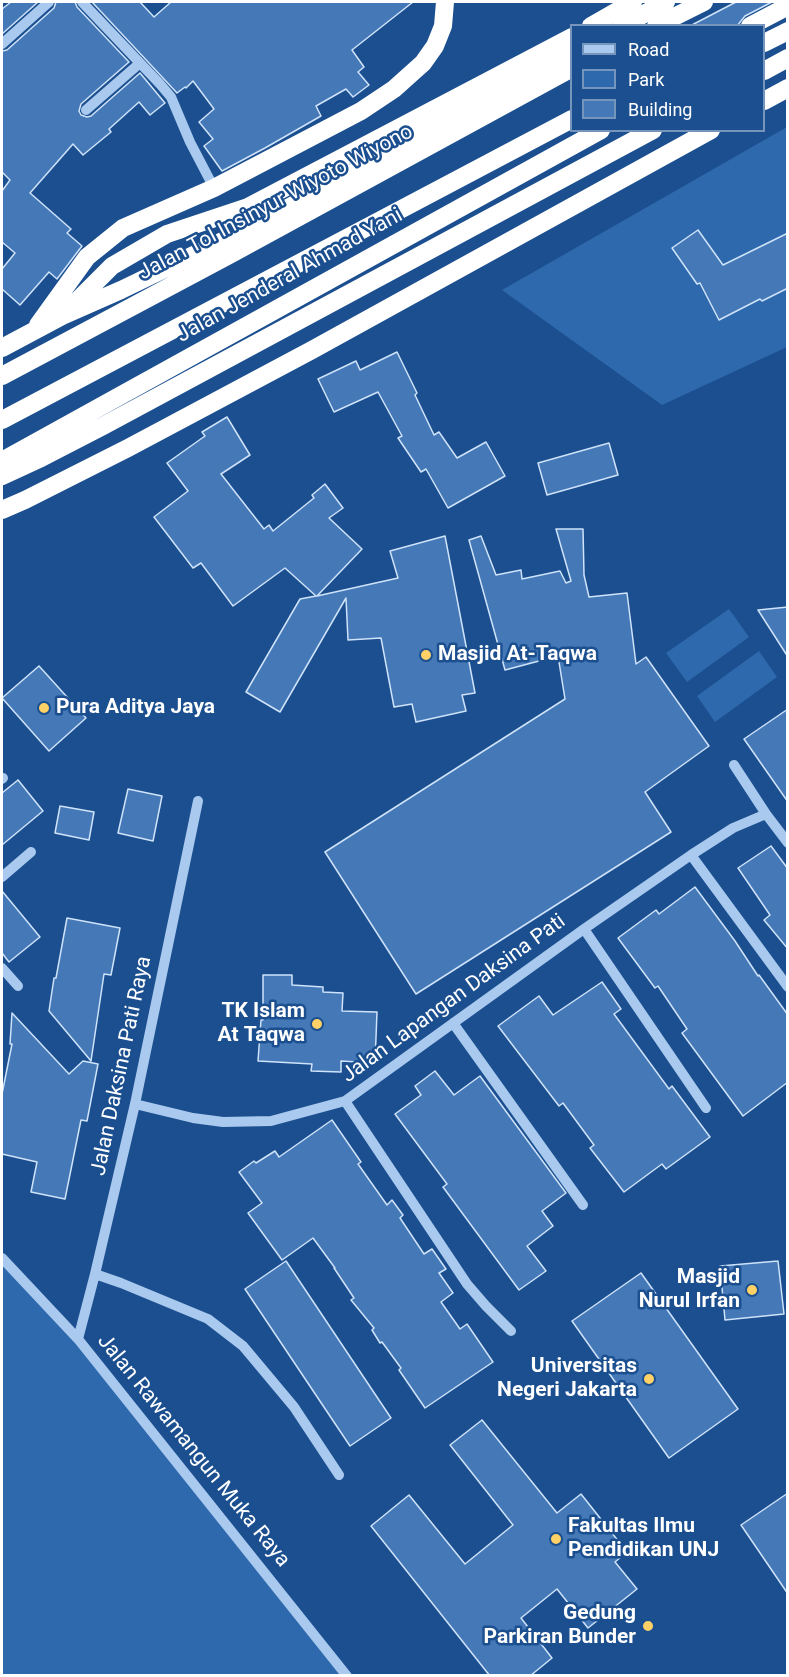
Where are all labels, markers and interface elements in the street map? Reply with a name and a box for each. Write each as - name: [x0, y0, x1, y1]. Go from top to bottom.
- legend: [570, 24, 765, 132]
- text: Road: [628, 39, 669, 60]
- text: Park: [628, 69, 664, 90]
- text: Building: [628, 99, 692, 120]
- street label: Jalan Tol Insinyur Wiyoto Wiyono: [134, 120, 418, 286]
- street label: Jalan Jenderal Ahmad Yani: [173, 203, 407, 349]
- place label: Masjid At-Taqwa: [438, 642, 597, 668]
- marker: Masjid At-Taqwa: [419, 648, 433, 662]
- place label: Pura Aditya Jaya: [56, 695, 215, 721]
- marker: Pura Aditya Jaya: [37, 701, 51, 715]
- street label: Jalan Lapangan Daksina Pati: [337, 909, 571, 1089]
- street label: Jalan Daksina Pati Raya: [86, 954, 158, 1178]
- place label: TK Islam At Taqwa: [218, 999, 305, 1049]
- marker: TK Islam At Taqwa: [310, 1017, 324, 1031]
- place label: Masjid Nurul Irfan: [639, 1265, 740, 1315]
- marker: Masjid Nurul Irfan: [745, 1283, 759, 1297]
- street label: Jalan Rawamangun Muka Raya: [91, 1330, 295, 1572]
- place label: Universitas Negeri Jakarta: [497, 1354, 637, 1404]
- marker: Universitas Negeri Jakarta: [642, 1372, 656, 1386]
- place label: Fakultas Ilmu Pendidikan UNJ: [568, 1514, 719, 1564]
- marker: Fakultas Ilmu Pendidikan UNJ: [549, 1532, 563, 1546]
- place label: Gedung Parkiran Bunder: [484, 1601, 636, 1651]
- marker: Gedung Parkiran Bunder: [641, 1619, 655, 1633]

